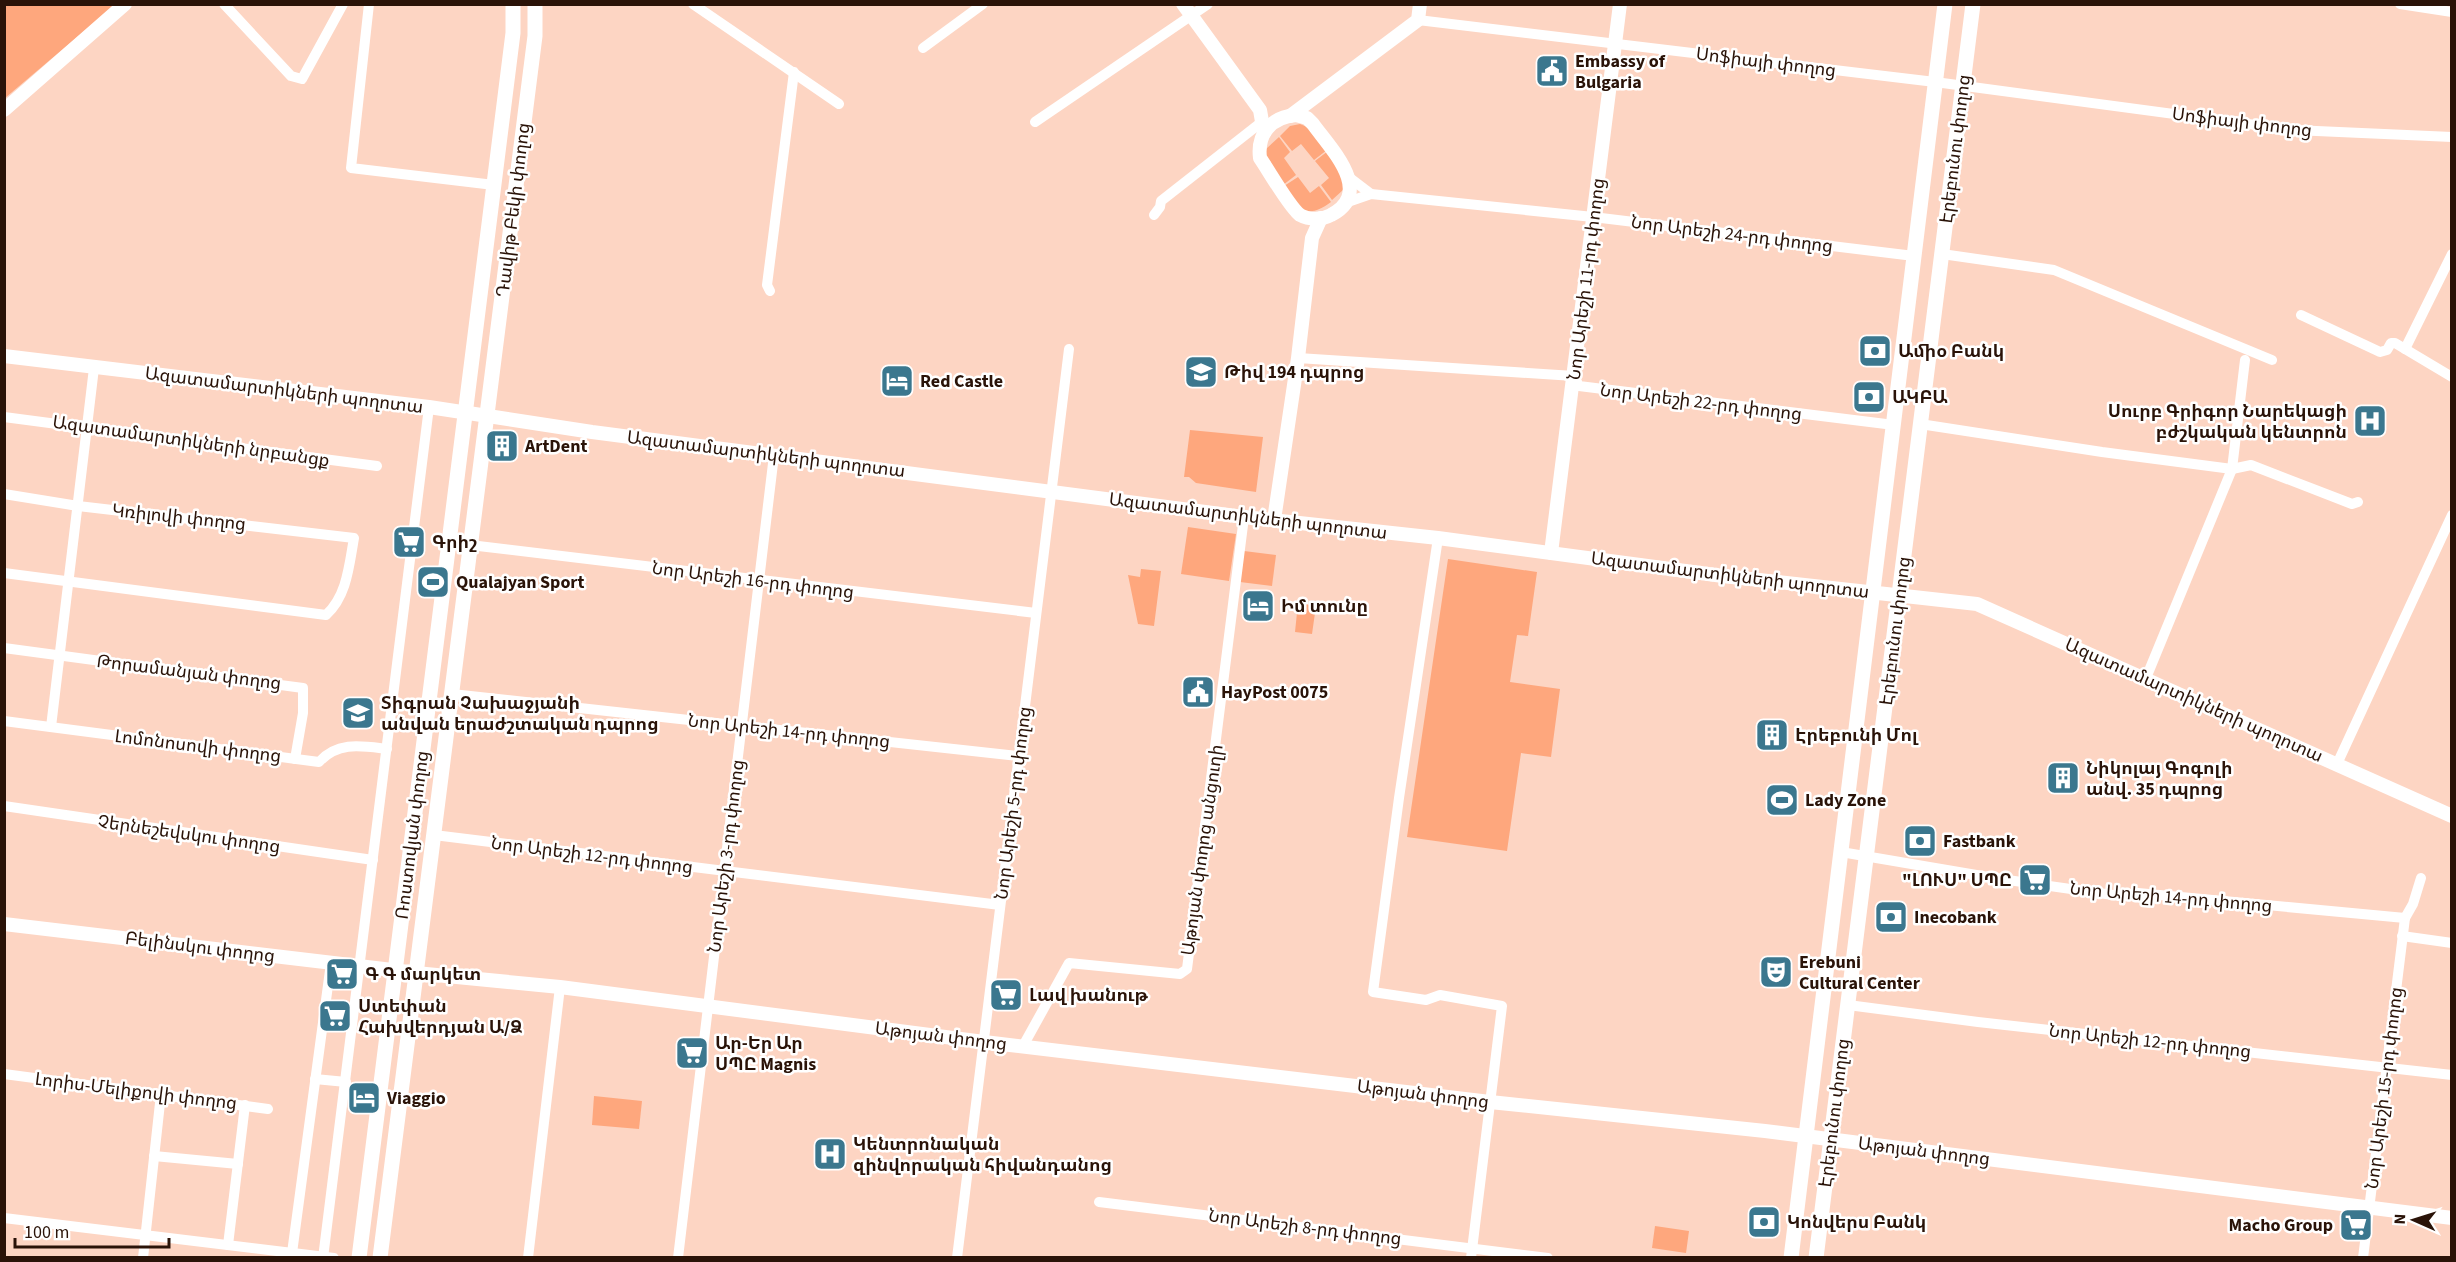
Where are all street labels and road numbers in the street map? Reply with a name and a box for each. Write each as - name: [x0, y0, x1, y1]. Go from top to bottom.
- street label: Սոֆիայի փողոց: [1694, 41, 1837, 84]
- street label: Էրեբունու փողոց: [1934, 73, 1977, 225]
- street label: Սոֆիայի փողոց: [2170, 101, 2313, 144]
- street label: Դավիթ Բեկի փողոց: [490, 121, 537, 299]
- street label: Նոր Արեշի 11-րդ փողոց: [1562, 177, 1611, 382]
- street label: Նոր Արեշի 24-րդ փողոց: [1629, 210, 1834, 259]
- street label: Ազատամարտիկների պողոտա: [143, 361, 425, 420]
- street label: Նոր Արեշի 22-րդ փողոց: [1598, 378, 1803, 427]
- street label: Ազատամարտիկների նրբանցք: [51, 410, 331, 473]
- street label: Ազատամարտիկների պողոտա: [625, 425, 907, 484]
- street label: Ազատամարտիկների պողոտա: [1107, 487, 1389, 546]
- street label: Կռիլովի փողոց: [111, 498, 247, 537]
- street label: Ազատամարտիկների պողոտա: [1589, 546, 1871, 605]
- street label: Էրեբունու փողոց: [1874, 555, 1917, 707]
- street label: Նոր Արեշի 16-րդ փողոց: [650, 556, 855, 605]
- street label: Ազատամարտիկների պողոտա: [2061, 632, 2327, 769]
- street label: Թորամանյան փողոց: [95, 649, 283, 696]
- street label: Նոր Արեշի 5-րդ փողոց: [989, 705, 1038, 901]
- street label: Նոր Արեշի 14-րդ փողոց: [687, 708, 891, 755]
- street label: Լոմոնոսովի փողոց: [113, 724, 283, 769]
- street label: Աթոյան փողոց անցուղի: [1175, 743, 1230, 957]
- street label: Ռոստովյան փողոց: [390, 749, 435, 921]
- street label: Նոր Արեշի 3-րդ փողոց: [702, 758, 751, 954]
- street label: Չերնեշեվսկու փողոց: [96, 809, 282, 860]
- street label: Նոր Արեշի 12-րդ փողոց: [489, 831, 694, 880]
- street label: Նոր Արեշի 14-րդ փողոց: [2069, 876, 2273, 919]
- street label: Բելինսկու փողոց: [124, 926, 276, 969]
- street label: Նոր Արեշի 15-րդ փողոց: [2360, 986, 2409, 1191]
- street label: Աթոյան փողոց: [874, 1016, 1008, 1057]
- street label: Նոր Արեշի 12-րդ փողոց: [2048, 1018, 2252, 1065]
- street label: Էրեբունու փողոց: [1813, 1037, 1856, 1189]
- street label: Լորիս-Մելիքովի փողոց: [33, 1067, 239, 1116]
- street label: Աթոյան փողոց: [1356, 1074, 1490, 1115]
- street label: Աթոյան փողոց: [1857, 1131, 1991, 1172]
- street label: Նոր Արեշի 8-րդ փողոց: [1207, 1203, 1403, 1252]

